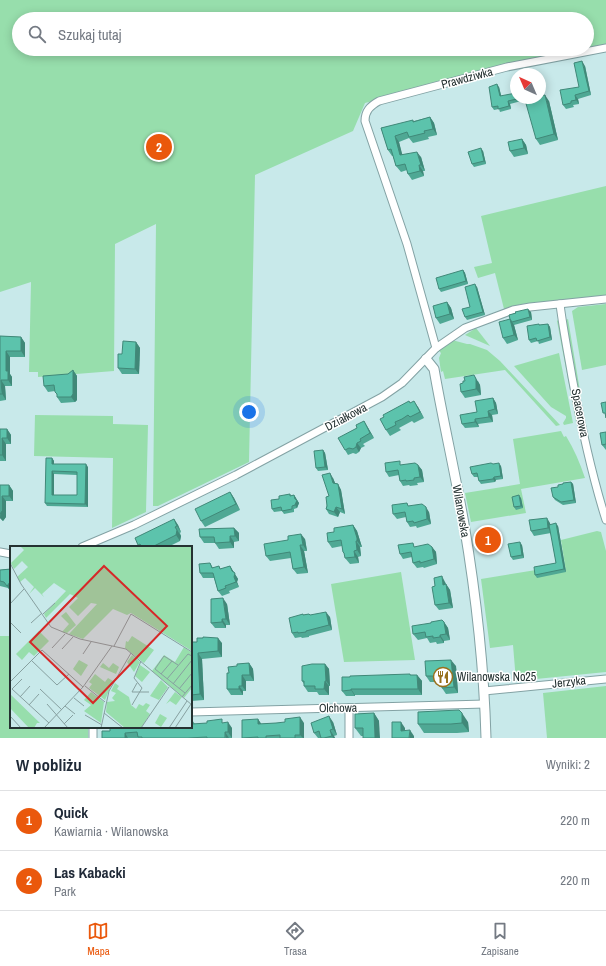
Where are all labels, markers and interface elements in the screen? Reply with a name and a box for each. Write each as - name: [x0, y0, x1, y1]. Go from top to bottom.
- search box: [12, 12, 594, 56]
- icon: search: [26, 23, 48, 45]
- text: Szukaj tutaj: [58, 24, 122, 45]
- street label: Prawdziwka: [439, 63, 495, 93]
- north arrow: [510, 68, 546, 104]
- pin: 2: [146, 132, 172, 162]
- street label: Spacerowa: [567, 387, 593, 439]
- street label: Działkowa: [322, 399, 370, 435]
- your location: [239, 402, 259, 422]
- street label: Wilanowska: [449, 483, 474, 539]
- pin: 1: [475, 525, 501, 555]
- inset map: [10, 546, 192, 728]
- restaurant icon: Wilanowska No25: [432, 666, 454, 688]
- place label: Wilanowska No25: [457, 669, 537, 685]
- street label: Jerzyka: [551, 672, 587, 692]
- street label: Olchowa: [319, 700, 358, 716]
- text: W pobliżu: [16, 753, 82, 776]
- text: Wyniki: 2: [546, 756, 590, 773]
- text: Quick: [54, 802, 88, 823]
- text: 1: [26, 812, 32, 829]
- text: 220 m: [560, 812, 590, 829]
- text: Kawiarnia · Wilanowska: [54, 823, 168, 840]
- text: Las Kabacki: [54, 862, 126, 883]
- text: 2: [26, 872, 32, 889]
- text: 220 m: [560, 872, 590, 889]
- text: Park: [54, 883, 76, 900]
- tab: Mapa: [87, 920, 110, 958]
- tab: Trasa: [284, 920, 307, 958]
- tab: Zapisane: [481, 920, 519, 958]

